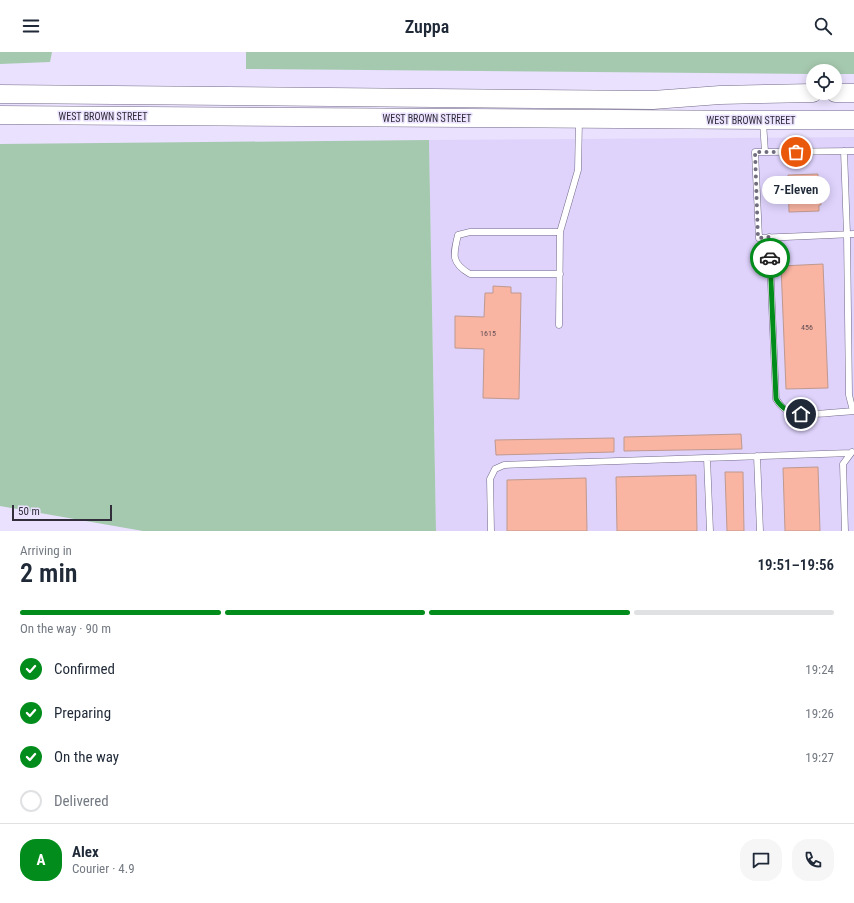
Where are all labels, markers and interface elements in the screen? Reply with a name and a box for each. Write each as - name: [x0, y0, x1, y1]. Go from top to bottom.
- icon: menu: [20, 15, 42, 37]
- icon: search: [812, 15, 834, 37]
- text: Zuppa: [405, 16, 449, 37]
- map controls: [806, 64, 842, 100]
- button: locate: [806, 64, 842, 100]
- street label: WEST BROWN STREET: [59, 111, 147, 122]
- street label: WEST BROWN STREET: [383, 113, 471, 124]
- street label: WEST BROWN STREET: [707, 115, 795, 126]
- pin: [779, 135, 813, 169]
- icon: bag: [785, 141, 807, 163]
- callout: 7-Eleven: [762, 176, 830, 204]
- text: 7-Eleven: [774, 182, 818, 197]
- courier: [750, 238, 790, 278]
- icon: car: [759, 247, 781, 269]
- house number: 456: [801, 323, 813, 332]
- house number: 1615: [480, 329, 496, 338]
- pin: [784, 397, 818, 431]
- icon: home: [790, 403, 812, 425]
- scale bar: [12, 503, 112, 522]
- text: 50 m: [18, 505, 40, 518]
- text: Arriving in: [20, 543, 72, 558]
- text: 19:51–19:56: [757, 556, 834, 574]
- text: 2 min: [20, 558, 78, 588]
- text: On the way · 90 m: [20, 621, 111, 636]
- icon: check: [20, 658, 42, 680]
- text: Confirmed: [54, 660, 115, 678]
- text: 19:24: [805, 662, 834, 677]
- icon: check: [20, 702, 42, 724]
- text: Preparing: [54, 704, 111, 722]
- text: 19:26: [805, 706, 834, 721]
- icon: check: [20, 746, 42, 768]
- text: On the way: [54, 748, 119, 766]
- text: 19:27: [805, 750, 834, 765]
- text: Delivered: [54, 792, 109, 810]
- button: chat: [740, 839, 782, 881]
- button: phone: [792, 839, 834, 881]
- text: Alex: [72, 843, 99, 861]
- text: A: [37, 851, 45, 869]
- text: Courier · 4.9: [72, 861, 135, 876]

